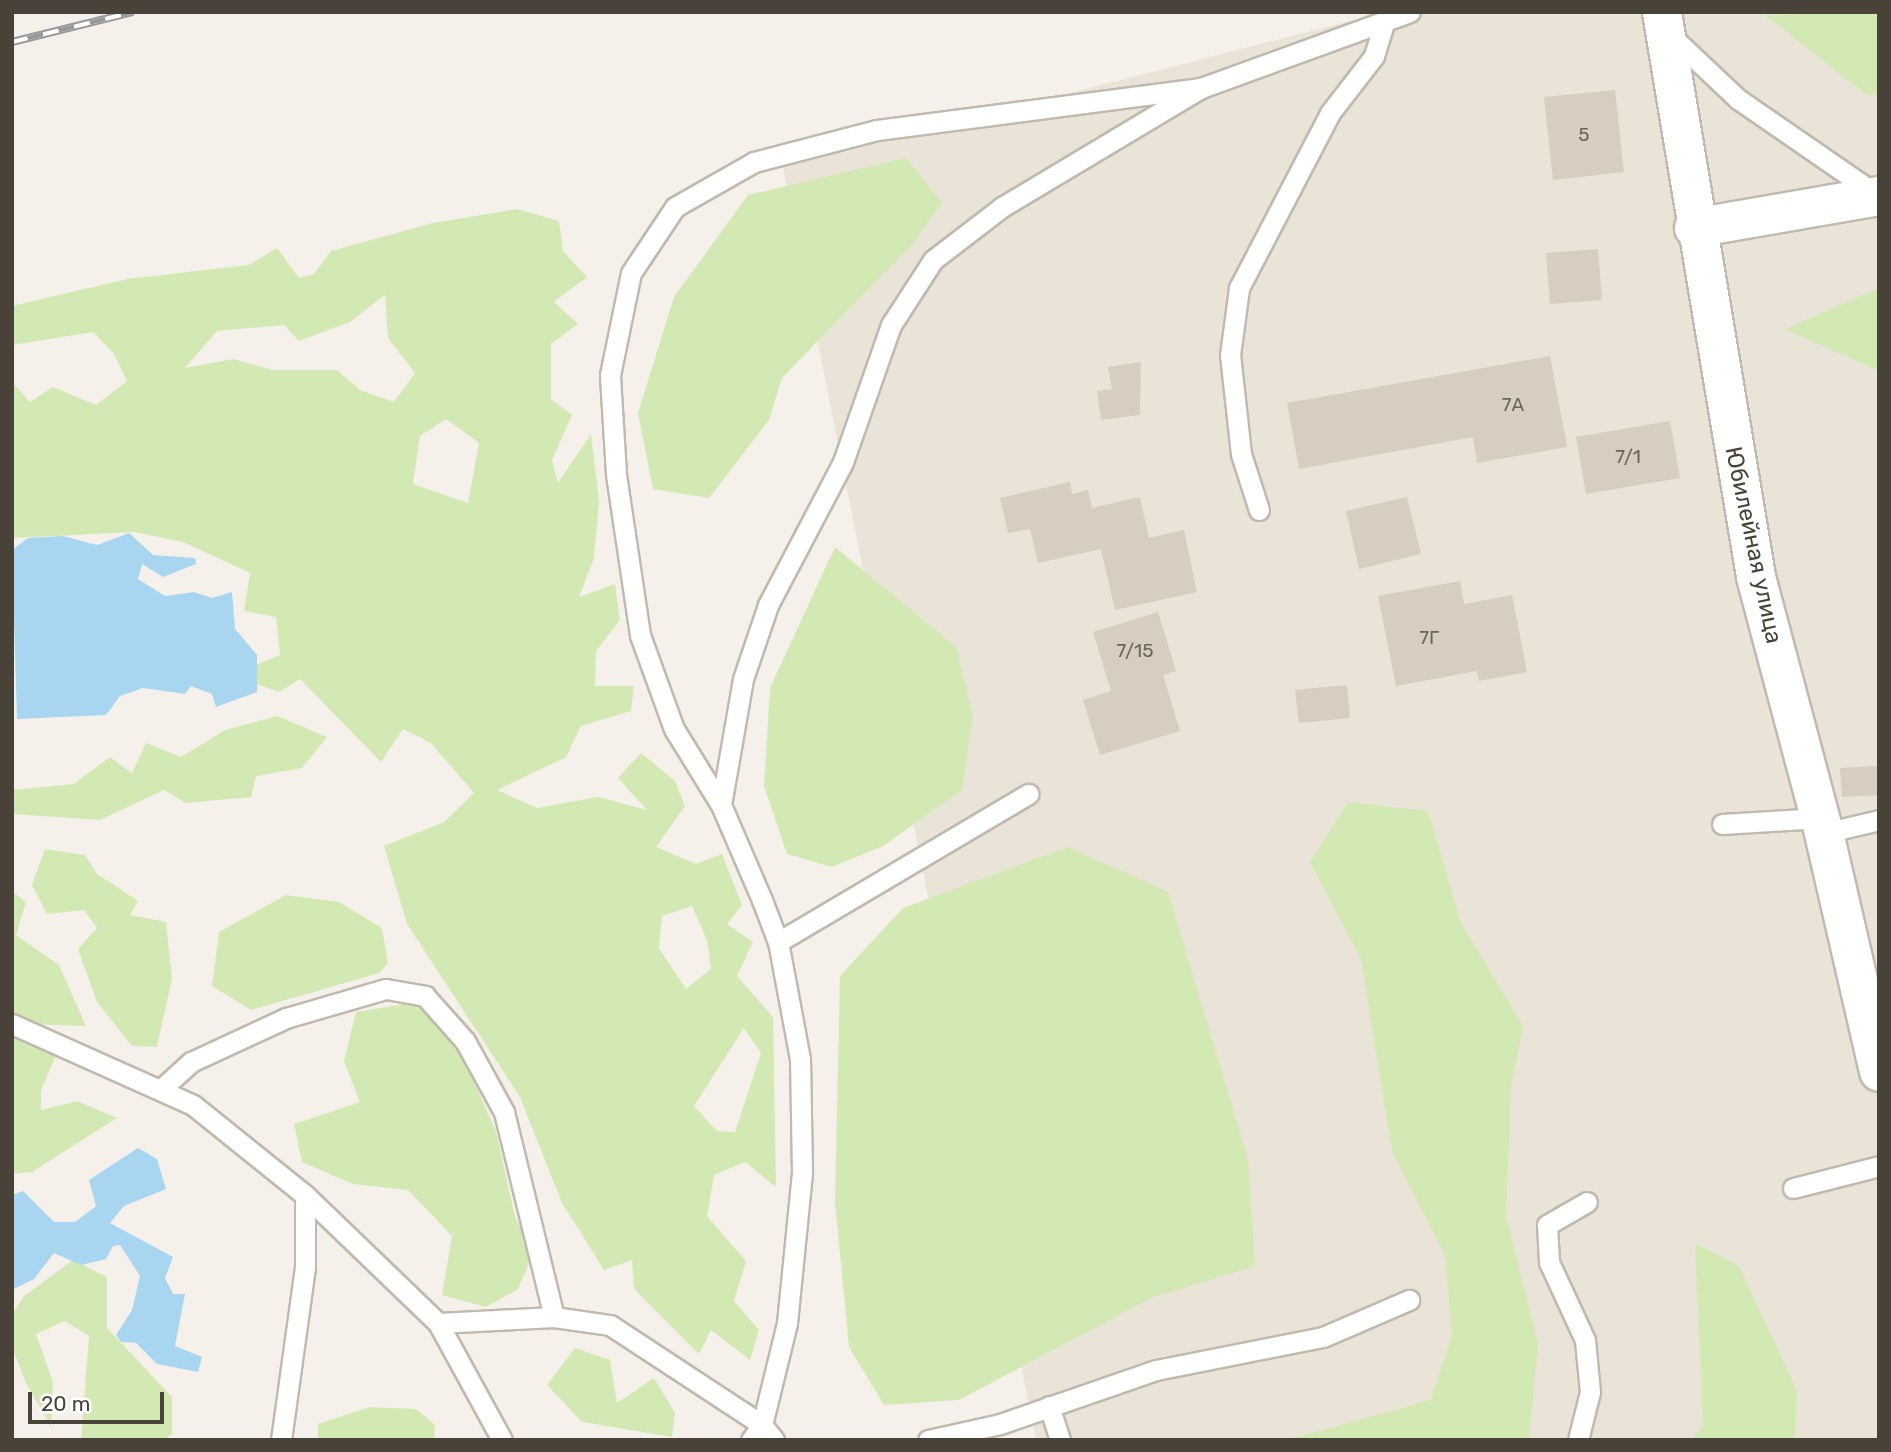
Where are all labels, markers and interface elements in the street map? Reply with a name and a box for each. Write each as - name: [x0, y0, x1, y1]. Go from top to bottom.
- house number: 5: [1578, 124, 1590, 146]
- house number: 7А: [1502, 394, 1524, 416]
- street label: Юбилейная улица: [1720, 444, 1788, 646]
- house number: 7/1: [1615, 446, 1641, 468]
- house number: 7Г: [1419, 627, 1439, 649]
- house number: 7/15: [1116, 640, 1154, 662]
- scale bar: [32, 1378, 168, 1422]
- text: 20 m: [41, 1391, 90, 1416]

